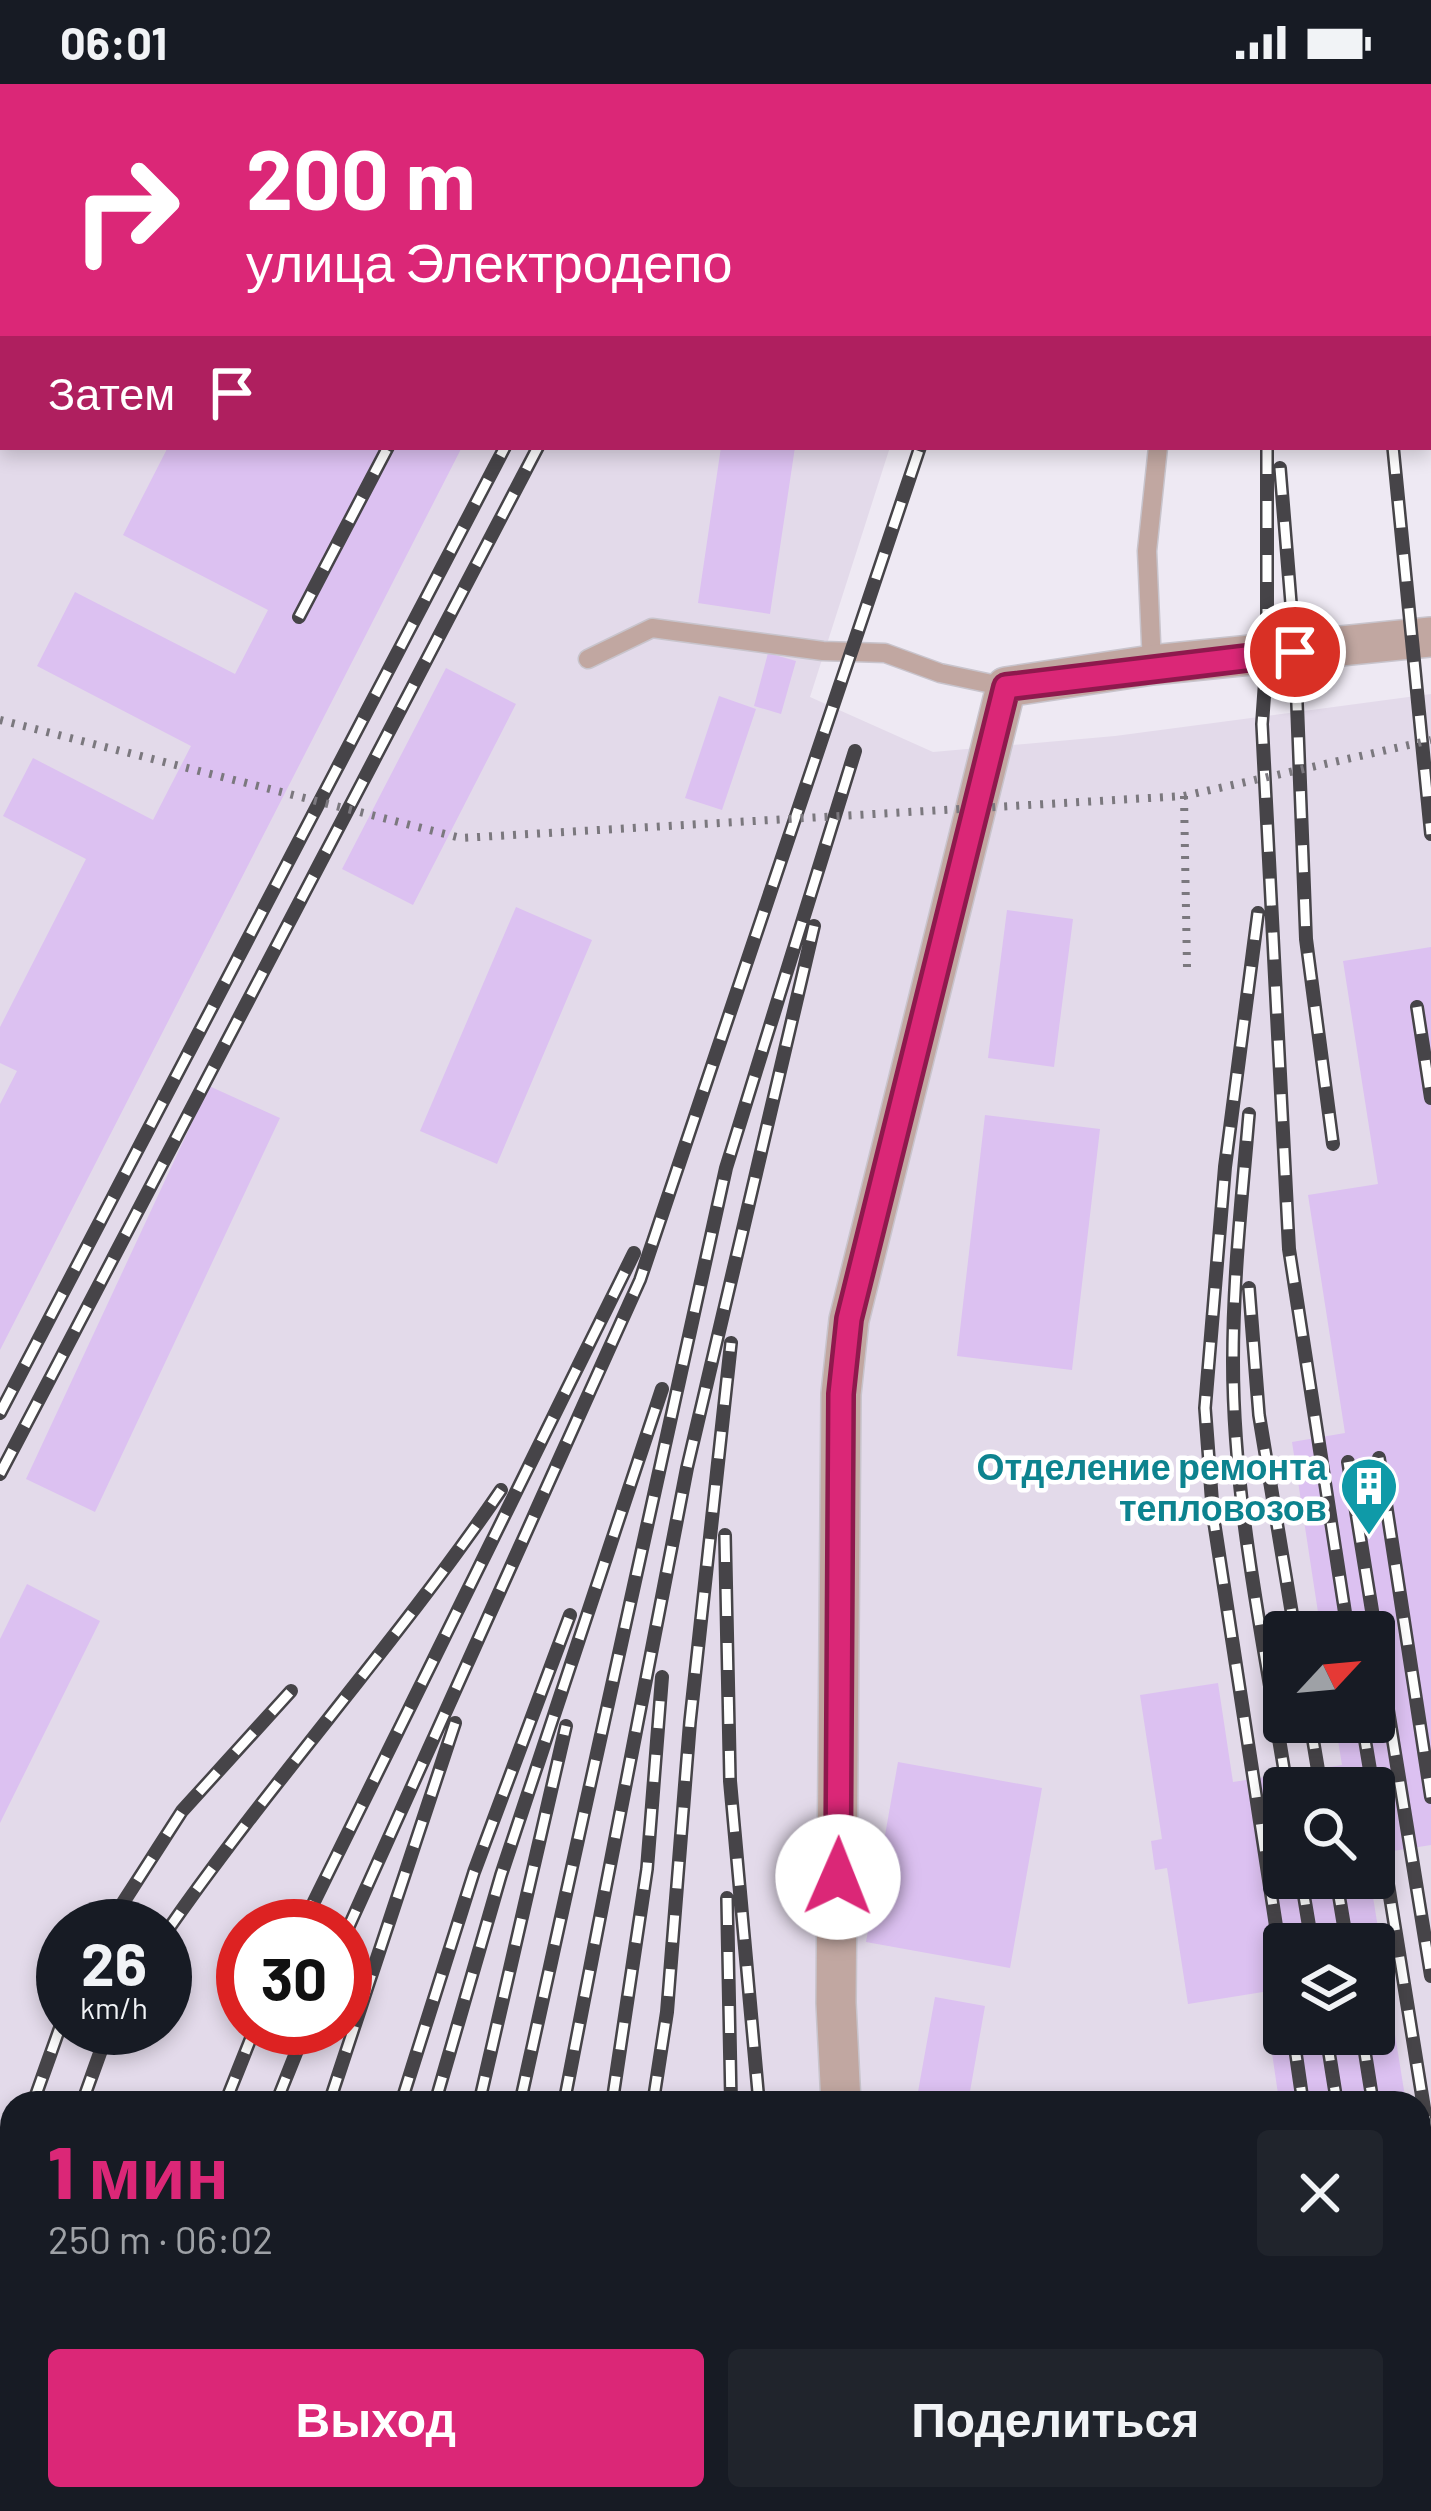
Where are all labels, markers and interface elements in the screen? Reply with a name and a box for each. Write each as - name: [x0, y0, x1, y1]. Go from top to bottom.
- text: 06:01: [60, 15, 167, 69]
- text: 200 m: [246, 126, 476, 227]
- icon: right: [48, 132, 204, 288]
- text: улица Электродепо: [246, 228, 732, 293]
- icon: arrive: [199, 360, 265, 426]
- text: Затем: [48, 365, 175, 419]
- pin: [1244, 601, 1346, 703]
- icon: arrive: [1262, 619, 1328, 685]
- place label: Отделение ремонта тепловозов: [976, 1444, 1328, 1528]
- building icon: Отделение ремонта тепловозов: [1338, 1455, 1400, 1537]
- north arrow: [1263, 1611, 1395, 1743]
- map controls: [1263, 1611, 1395, 2055]
- button: search: [1263, 1767, 1395, 1899]
- position arrow: [775, 1814, 901, 1940]
- speed limit sign: 30: [216, 1899, 372, 2055]
- button: layers: [1263, 1923, 1395, 2055]
- text: 26: [81, 1926, 147, 1998]
- text: km/h: [80, 1989, 148, 2025]
- text: 1 мин: [48, 2127, 229, 2213]
- button: close: [1257, 2130, 1383, 2256]
- text: 250 m · 06:02: [48, 2215, 273, 2262]
- button: Выход: [48, 2349, 704, 2487]
- button: Поделиться: [728, 2349, 1383, 2487]

